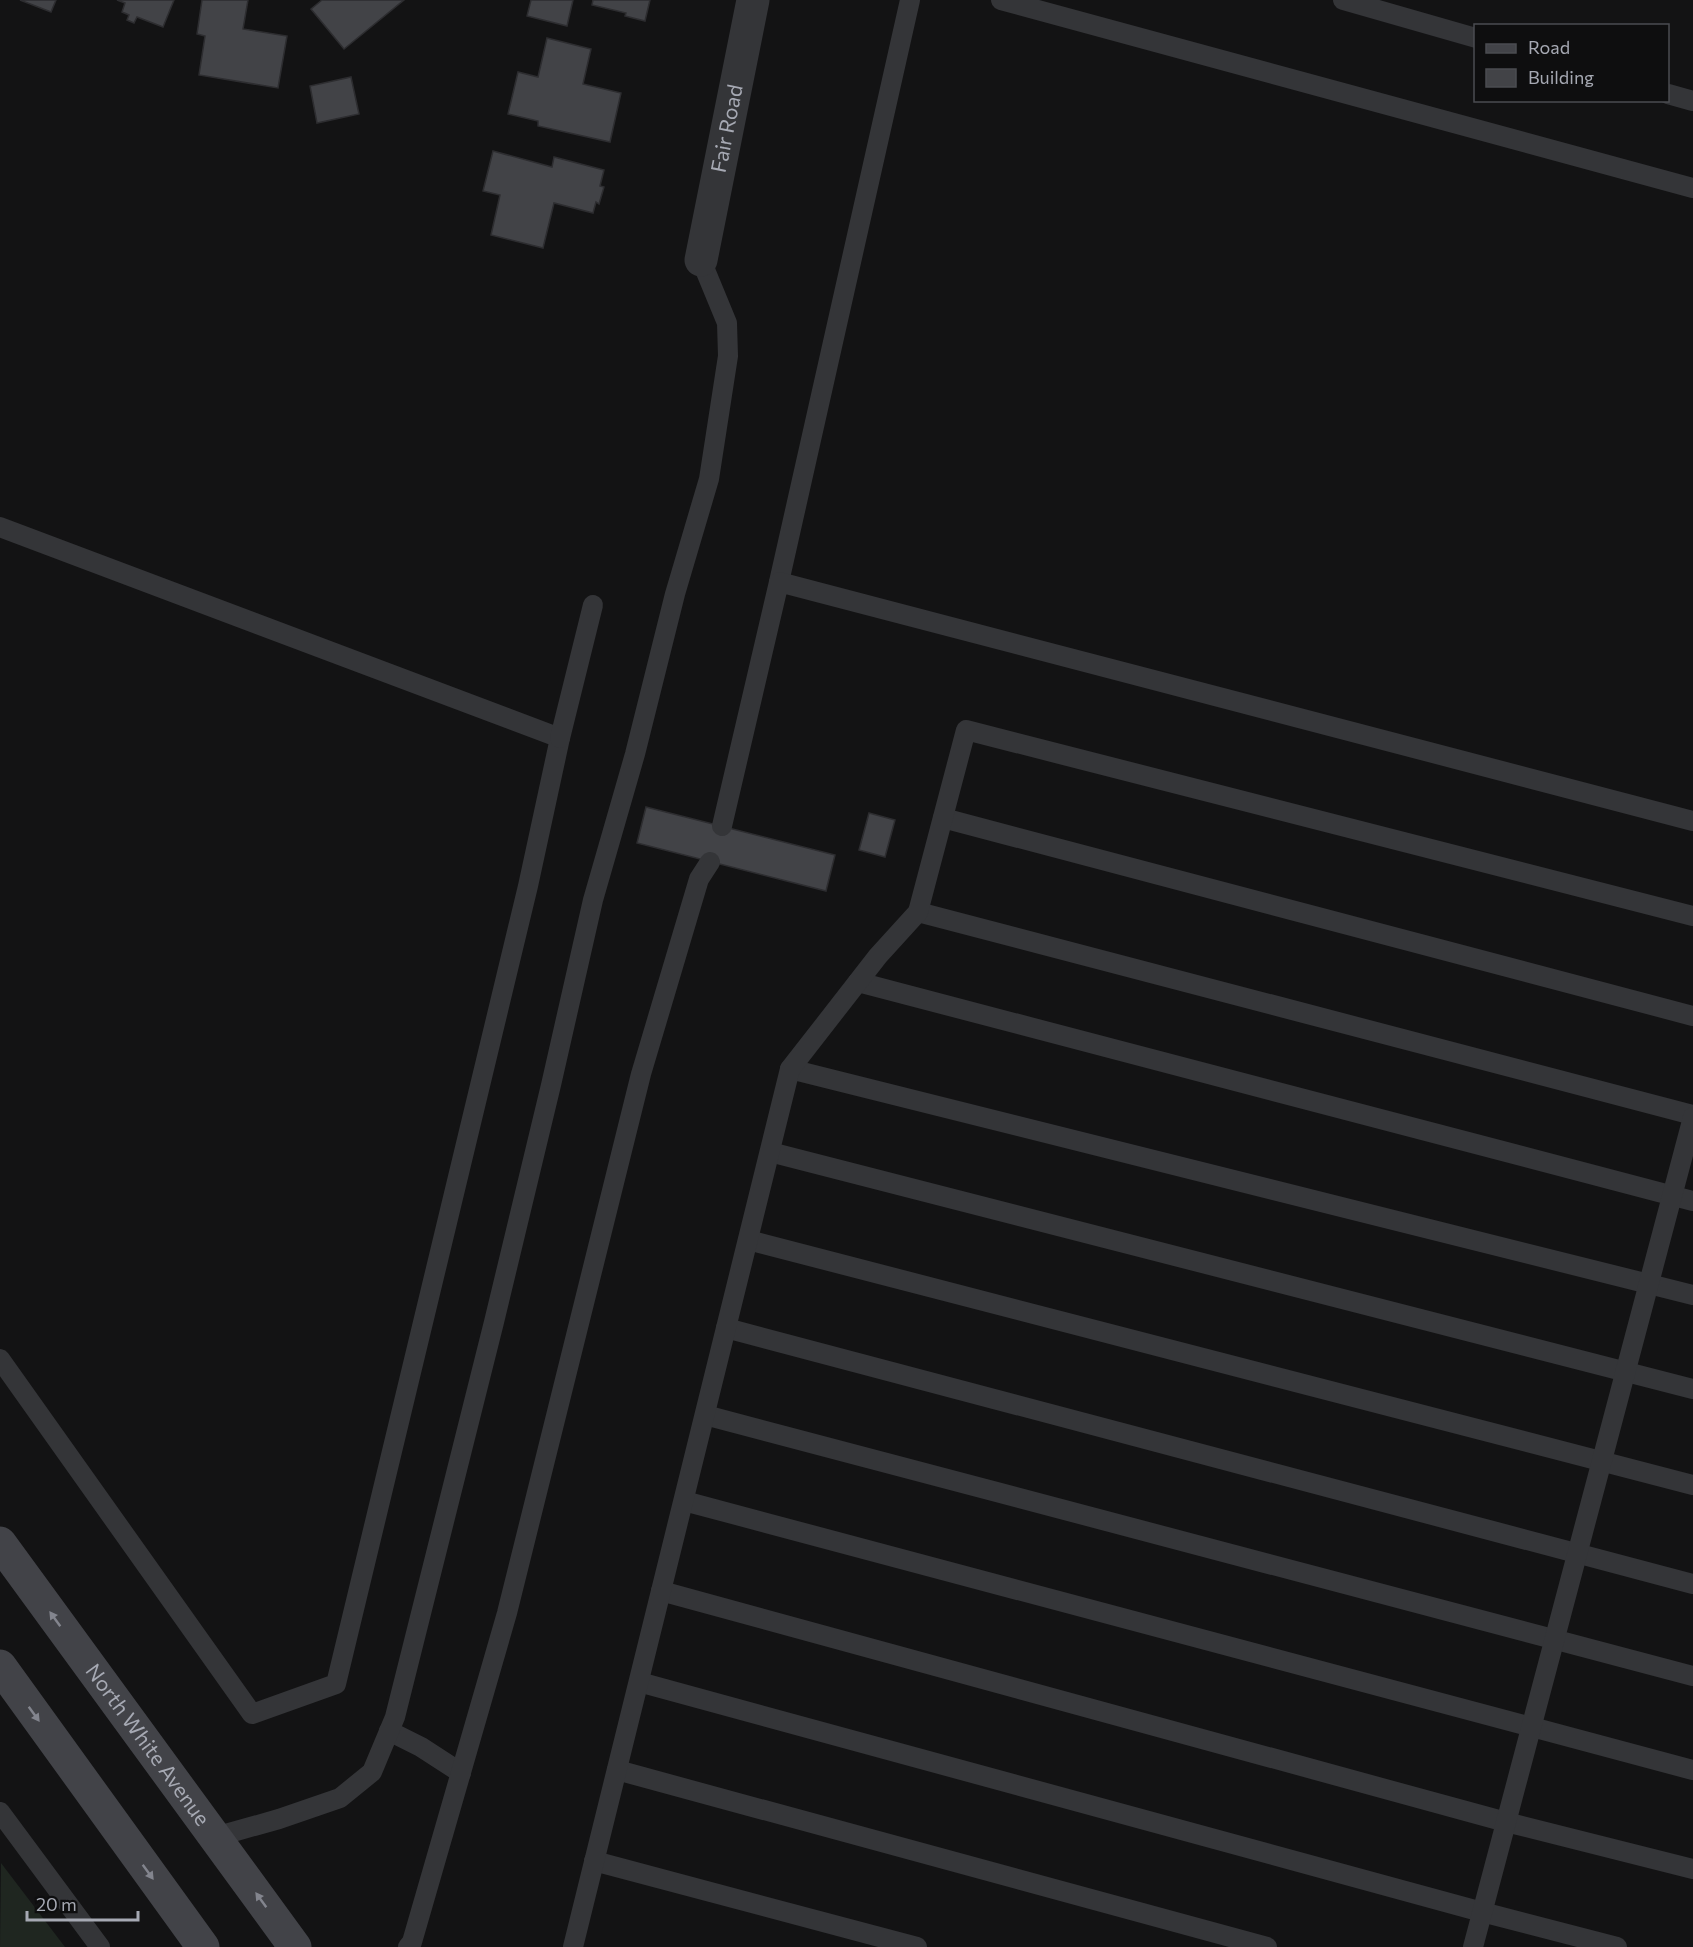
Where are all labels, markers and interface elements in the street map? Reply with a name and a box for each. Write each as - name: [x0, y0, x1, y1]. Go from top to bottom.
- legend: [1474, 24, 1669, 102]
- text: Road: [1528, 36, 1570, 58]
- text: Building: [1528, 66, 1594, 88]
- street label: Fair Road: [705, 82, 747, 175]
- one-way arrow: [50, 1611, 62, 1626]
- street label: North White Avenue: [81, 1658, 216, 1830]
- one-way arrow: [28, 1705, 40, 1721]
- one-way arrow: [142, 1864, 154, 1879]
- scale bar: [27, 1884, 138, 1922]
- one-way arrow: [255, 1892, 267, 1908]
- text: 20 m: [36, 1893, 77, 1915]

